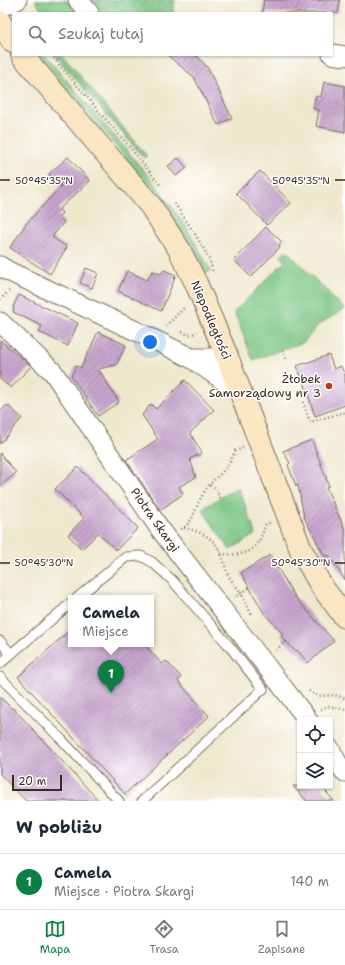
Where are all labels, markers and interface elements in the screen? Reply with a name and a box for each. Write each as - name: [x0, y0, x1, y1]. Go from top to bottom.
- search box: [12, 12, 333, 56]
- icon: search: [26, 23, 48, 45]
- text: Szukaj tutaj: [58, 24, 144, 44]
- text: 50°45'35"N: [15, 174, 73, 187]
- text: 50°45'35"N: [272, 174, 330, 187]
- street label: Niepodległości: [187, 278, 235, 362]
- your location: [140, 332, 160, 352]
- place label: Żłobek Samorządowy nr 3: [209, 371, 321, 401]
- marker: Żłobek Samorządowy nr 3: [324, 381, 334, 391]
- street label: Piotra Skargi: [127, 485, 183, 555]
- text: 50°45'30"N: [15, 556, 73, 569]
- text: 50°45'30"N: [272, 556, 330, 569]
- popup: [68, 595, 154, 647]
- text: Camela: [82, 603, 140, 623]
- text: Miejsce: [82, 623, 129, 640]
- pin: 1: [98, 660, 124, 693]
- map controls: [297, 717, 333, 789]
- button: locate: [297, 717, 333, 753]
- button: layers: [297, 753, 333, 789]
- scale bar: [12, 773, 62, 792]
- text: 20 m: [18, 774, 46, 789]
- text: W pobliżu: [16, 816, 102, 838]
- text: Camela: [54, 863, 111, 883]
- text: 1: [26, 873, 32, 890]
- text: 140 m: [290, 873, 329, 890]
- text: Miejsce · Piotra Skargi: [54, 883, 194, 900]
- tab: Mapa: [40, 918, 70, 957]
- tab: Trasa: [149, 918, 179, 957]
- tab: Zapisane: [258, 918, 305, 957]

